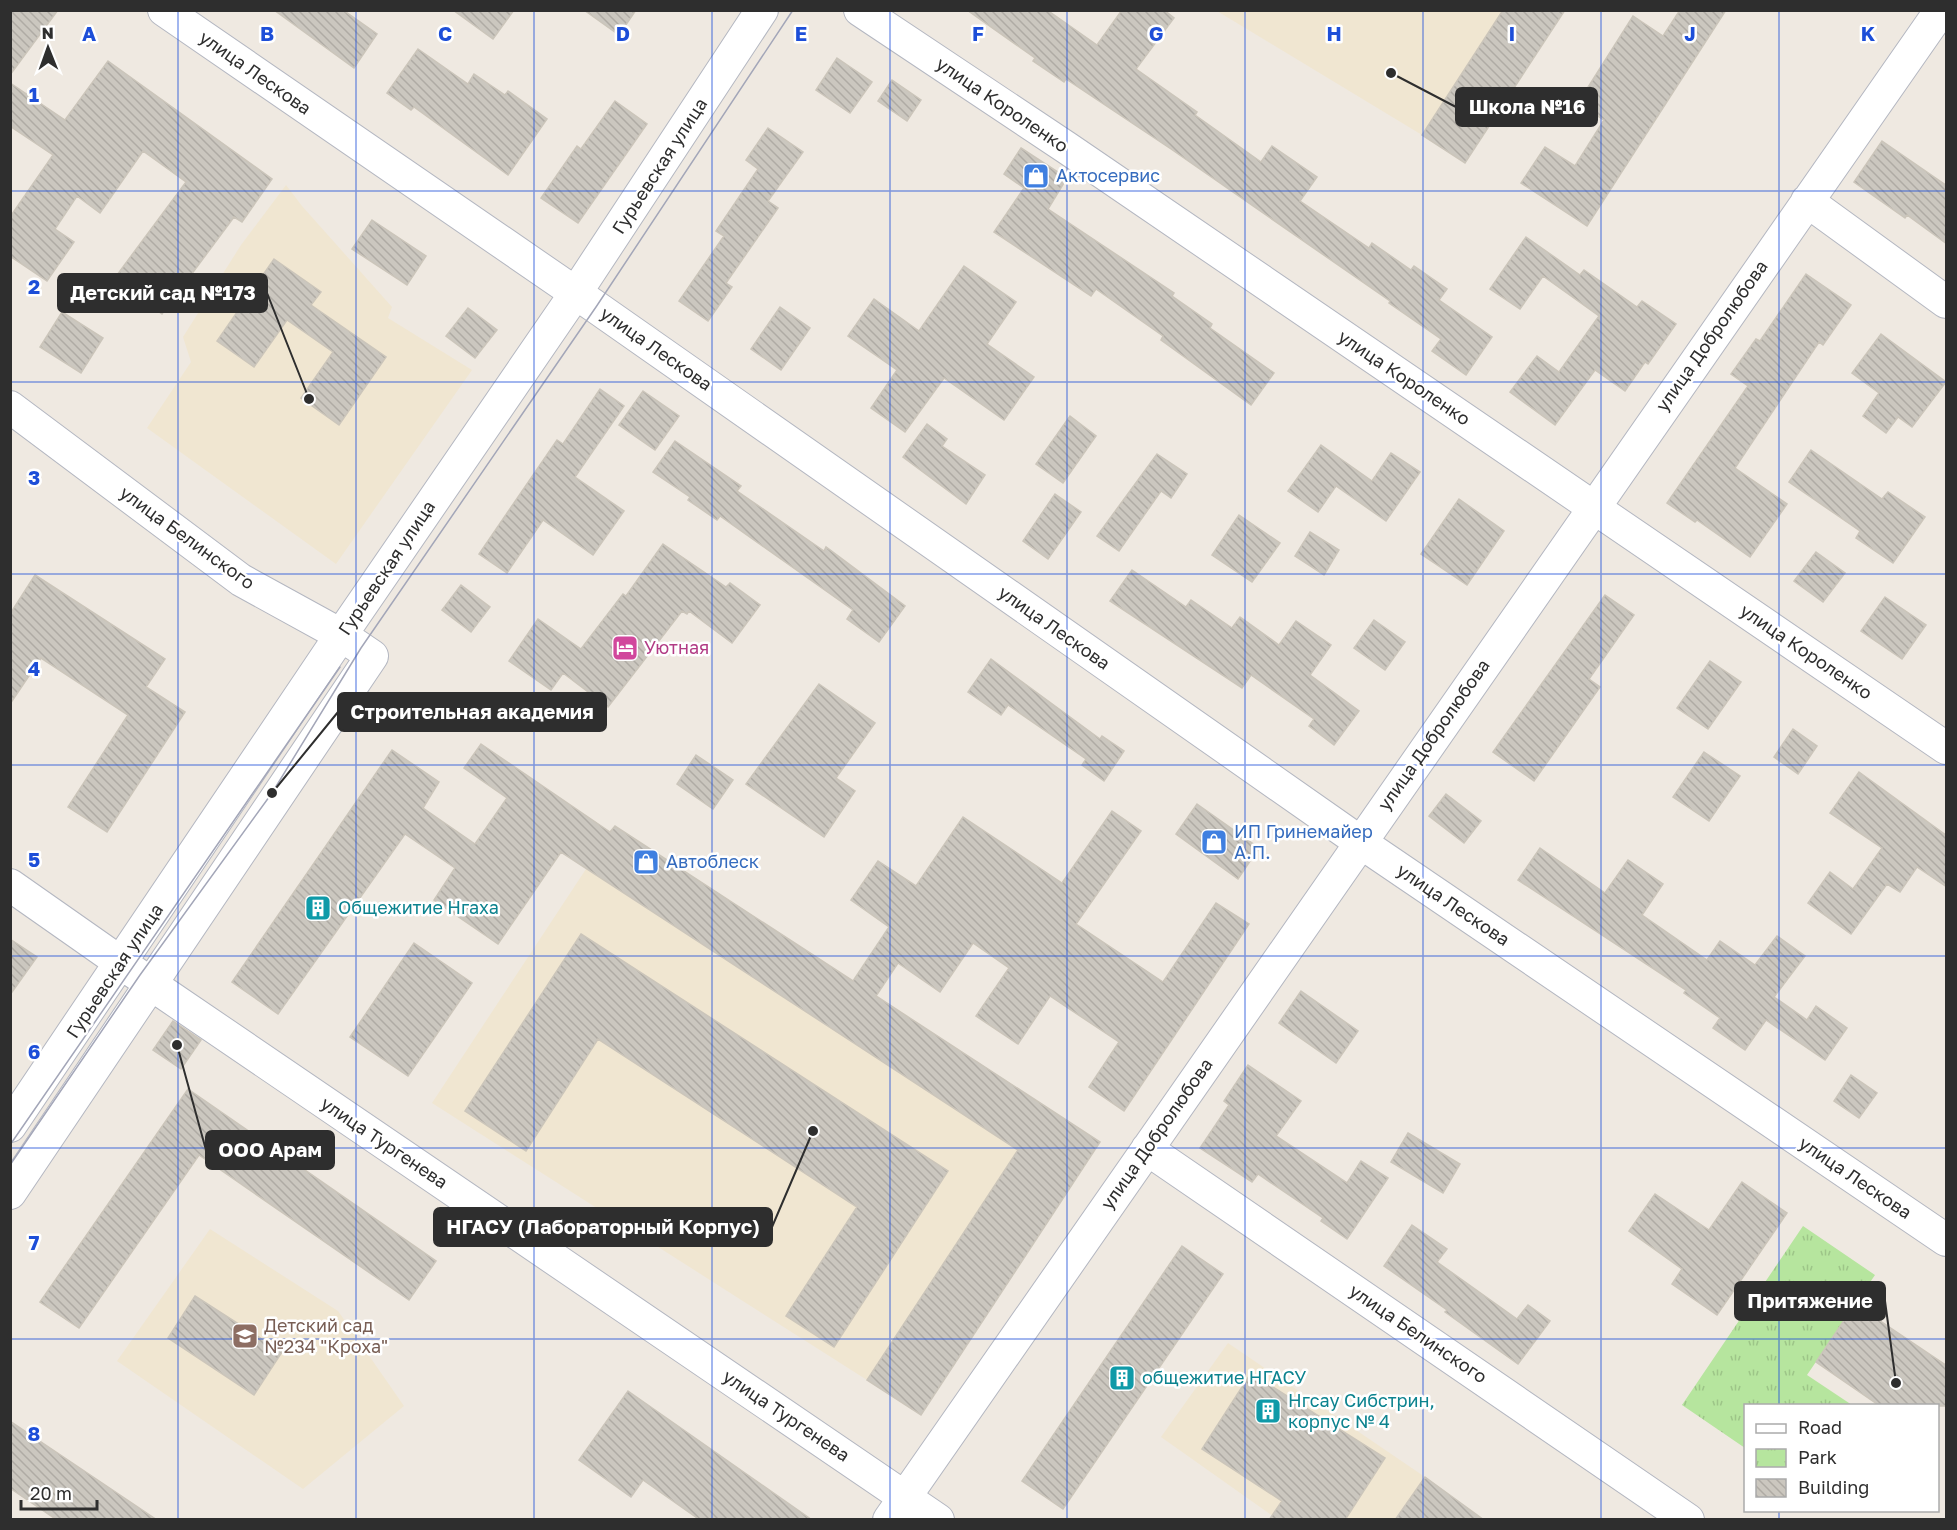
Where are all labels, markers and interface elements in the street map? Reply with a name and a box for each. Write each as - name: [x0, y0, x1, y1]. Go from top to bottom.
- north arrow: [18, 18, 78, 78]
- text: A: [82, 21, 96, 45]
- text: B: [260, 21, 274, 45]
- text: C: [438, 21, 452, 45]
- text: D: [616, 21, 630, 45]
- text: E: [795, 21, 807, 45]
- text: F: [972, 21, 984, 45]
- text: G: [1149, 21, 1163, 45]
- text: H: [1326, 21, 1342, 45]
- text: I: [1509, 21, 1515, 45]
- text: J: [1684, 21, 1696, 45]
- text: K: [1861, 21, 1876, 45]
- text: N: [41, 23, 54, 43]
- street label: улица Лескова: [195, 25, 316, 119]
- street label: улица Короленко: [932, 52, 1073, 157]
- text: 1: [29, 82, 39, 106]
- callout: Школа №16: [1456, 88, 1597, 126]
- street label: Гурьевская улица: [607, 93, 711, 238]
- text: Школа №16: [1469, 94, 1585, 118]
- shop icon: Актосервис: [1021, 161, 1051, 191]
- place label: Актосервис: [1056, 164, 1160, 186]
- street label: улица Добролюбова: [1651, 256, 1772, 415]
- text: 2: [28, 274, 40, 298]
- callout: Детский сад №173: [58, 274, 267, 312]
- text: Детский сад №173: [70, 280, 256, 304]
- street label: улица Лескова: [596, 301, 717, 395]
- street label: улица Короленко: [1334, 325, 1475, 430]
- text: 3: [28, 465, 40, 489]
- street label: улица Белинского: [116, 481, 259, 594]
- street label: Гурьевская улица: [333, 496, 439, 639]
- street label: улица Лескова: [994, 580, 1115, 674]
- street label: улица Короленко: [1736, 599, 1877, 704]
- hotel icon: Уютная: [610, 633, 640, 663]
- place label: Уютная: [644, 636, 709, 658]
- street label: улица Добролюбова: [1373, 655, 1494, 814]
- text: 4: [28, 656, 40, 680]
- callout: Строительная академия: [338, 693, 606, 731]
- text: Строительная академия: [350, 699, 594, 723]
- place label: ИП Гринемайер А.П.: [1234, 820, 1373, 863]
- shop icon: ИП Гринемайер А.П.: [1199, 827, 1229, 857]
- text: 5: [28, 847, 40, 871]
- shop icon: Автоблеск: [631, 847, 661, 877]
- place label: Автоблеск: [666, 850, 759, 872]
- street label: улица Лескова: [1393, 858, 1514, 950]
- building icon: Общежитие Нгаха: [303, 893, 333, 923]
- place label: Общежитие Нгаха: [338, 896, 499, 918]
- street label: Гурьевская улица: [61, 899, 167, 1042]
- text: 6: [28, 1039, 40, 1063]
- street label: улица Добролюбова: [1096, 1054, 1217, 1213]
- street label: улица Тургенева: [317, 1092, 452, 1193]
- callout: ООО Арам: [206, 1131, 334, 1169]
- street label: улица Лескова: [1795, 1131, 1916, 1223]
- text: ООО Арам: [218, 1137, 322, 1161]
- callout: НГАСУ (Лабораторный Корпус): [434, 1208, 772, 1246]
- text: НГАСУ (Лабораторный Корпус): [446, 1214, 760, 1238]
- text: 7: [29, 1230, 40, 1254]
- street label: улица Белинского: [1345, 1279, 1492, 1387]
- callout: Притяжение: [1735, 1282, 1885, 1320]
- text: Притяжение: [1747, 1288, 1873, 1312]
- place label: Детский сад №234 "Кроха": [264, 1314, 388, 1357]
- school or university icon: Детский сад №234 "Кроха": [230, 1321, 260, 1351]
- building icon: общежитие НГАСУ: [1107, 1363, 1137, 1393]
- street label: улица Тургенева: [719, 1365, 854, 1466]
- place label: общежитие НГАСУ: [1142, 1366, 1306, 1388]
- place label: Нгсау Сибстрин, корпус № 4: [1288, 1389, 1435, 1432]
- building icon: Нгсау Сибстрин, корпус № 4: [1253, 1396, 1283, 1426]
- legend: [1744, 1404, 1939, 1512]
- text: Road: [1798, 1416, 1842, 1438]
- text: 8: [28, 1421, 40, 1445]
- text: Park: [1798, 1446, 1837, 1468]
- scale bar: [21, 1473, 98, 1511]
- text: Building: [1798, 1476, 1869, 1498]
- text: 20 m: [30, 1482, 72, 1504]

